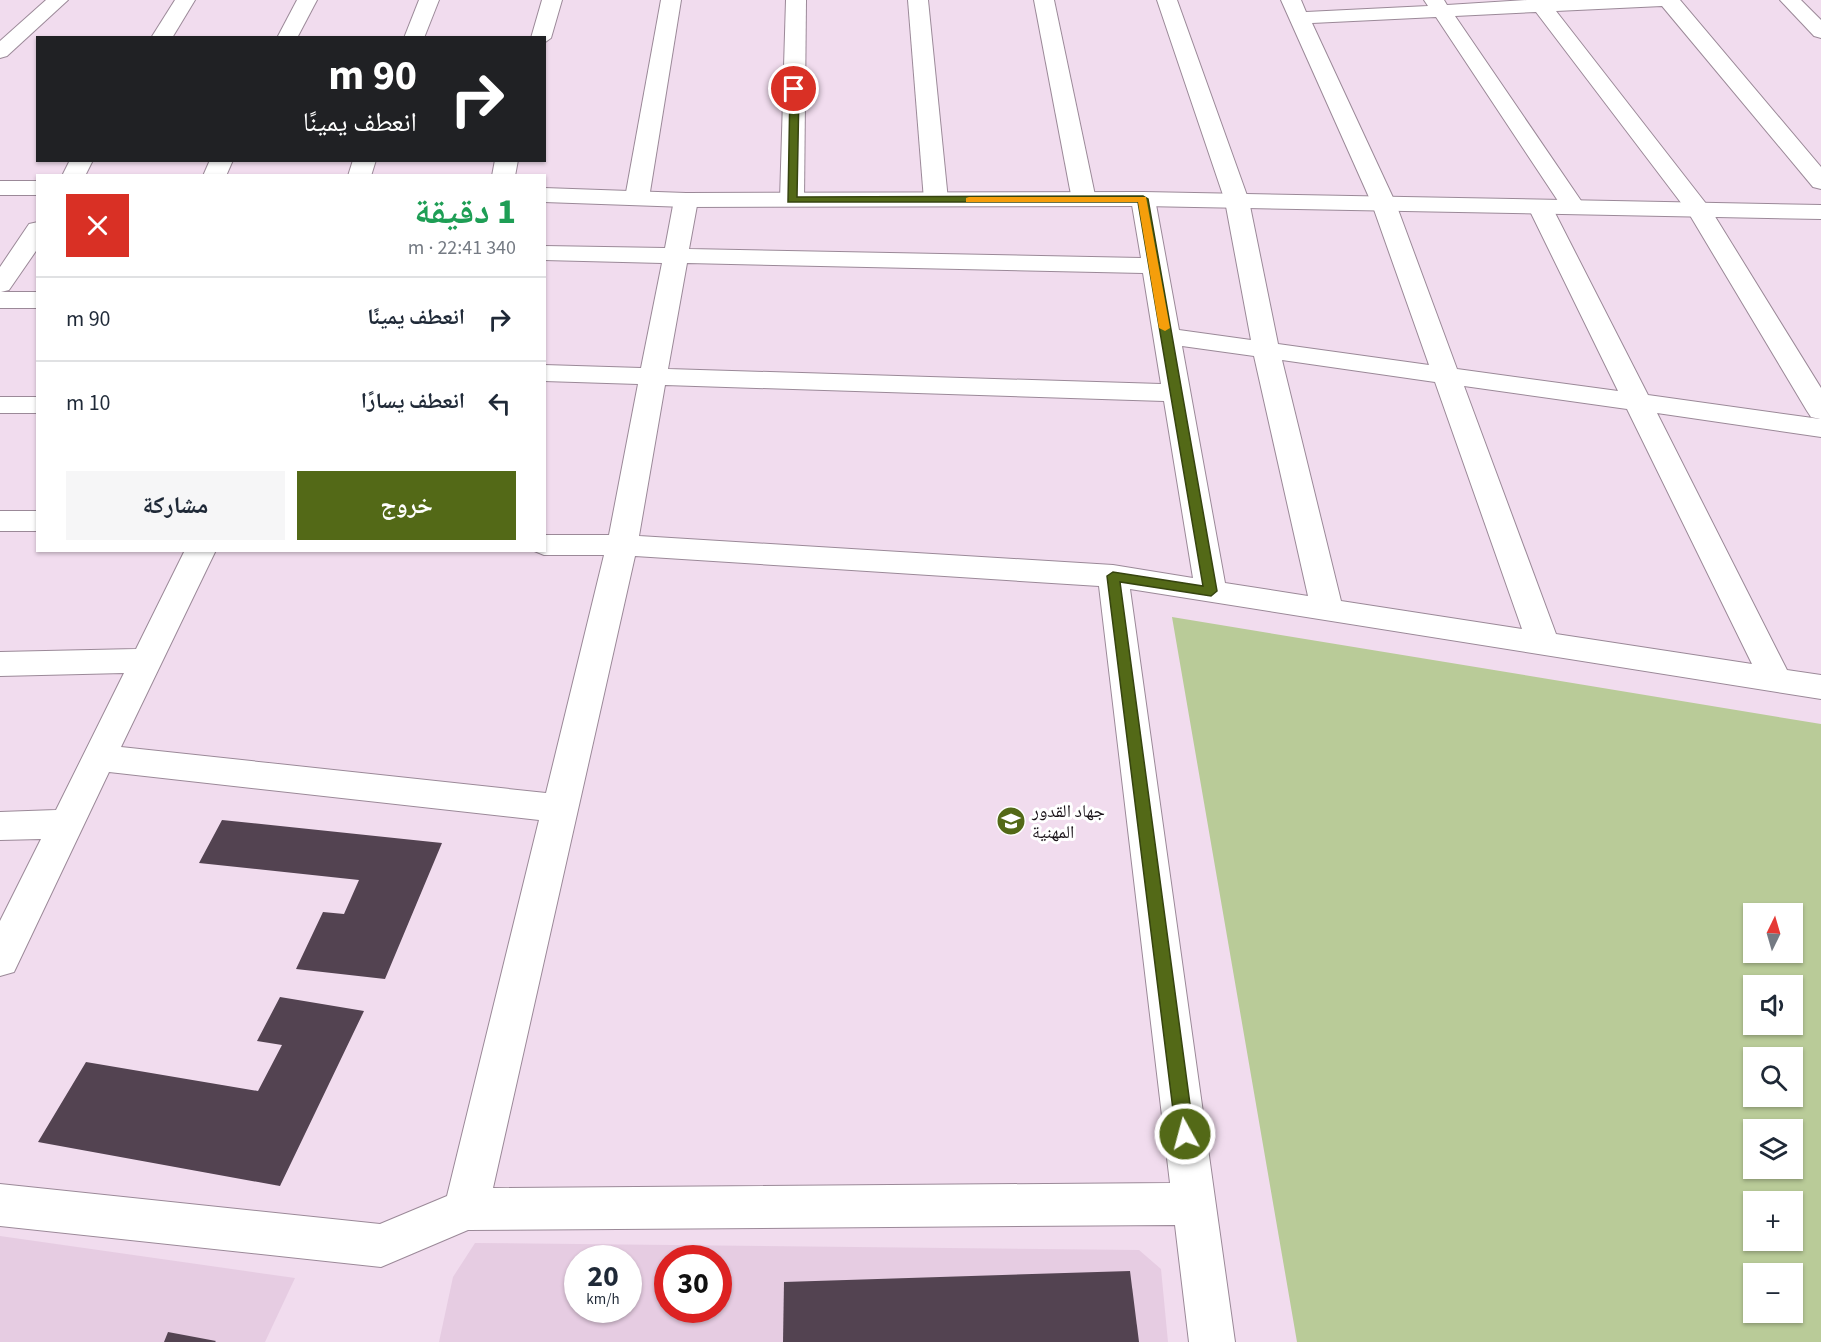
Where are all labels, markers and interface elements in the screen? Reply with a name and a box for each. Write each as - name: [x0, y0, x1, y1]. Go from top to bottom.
- text: 90 m: [328, 46, 417, 106]
- icon: right: [438, 60, 516, 138]
- pin: [768, 63, 819, 114]
- icon: arrive: [777, 72, 810, 105]
- text: انعطف يمينًا: [303, 103, 417, 142]
- text: 1 دقيقة: [414, 186, 516, 237]
- button: close: [66, 194, 129, 257]
- text: 340 m · 22:41: [408, 234, 516, 262]
- text: انعطف يمينًا: [367, 301, 465, 333]
- text: 90 m: [66, 303, 111, 335]
- icon: right: [483, 303, 516, 336]
- text: انعطف يسارًا: [361, 385, 465, 417]
- text: 10 m: [66, 387, 111, 419]
- icon: left: [483, 387, 516, 420]
- button: مشاركة: [66, 471, 285, 540]
- button: خروج: [297, 471, 516, 540]
- place label: جهاد القدور المهنية: [1031, 799, 1105, 845]
- school or university icon: جهاد القدور المهنية: [995, 805, 1027, 837]
- north arrow: [1743, 903, 1803, 963]
- map controls: [1743, 903, 1803, 1323]
- button: sound: [1743, 975, 1803, 1035]
- button: search: [1743, 1047, 1803, 1107]
- position arrow: [1153, 1102, 1217, 1166]
- button: layers: [1743, 1119, 1803, 1179]
- button: +: [1743, 1191, 1803, 1251]
- speed limit sign: 30: [654, 1245, 732, 1323]
- text: 20: [587, 1255, 619, 1298]
- button: −: [1743, 1263, 1803, 1323]
- text: km/h: [586, 1289, 620, 1310]

